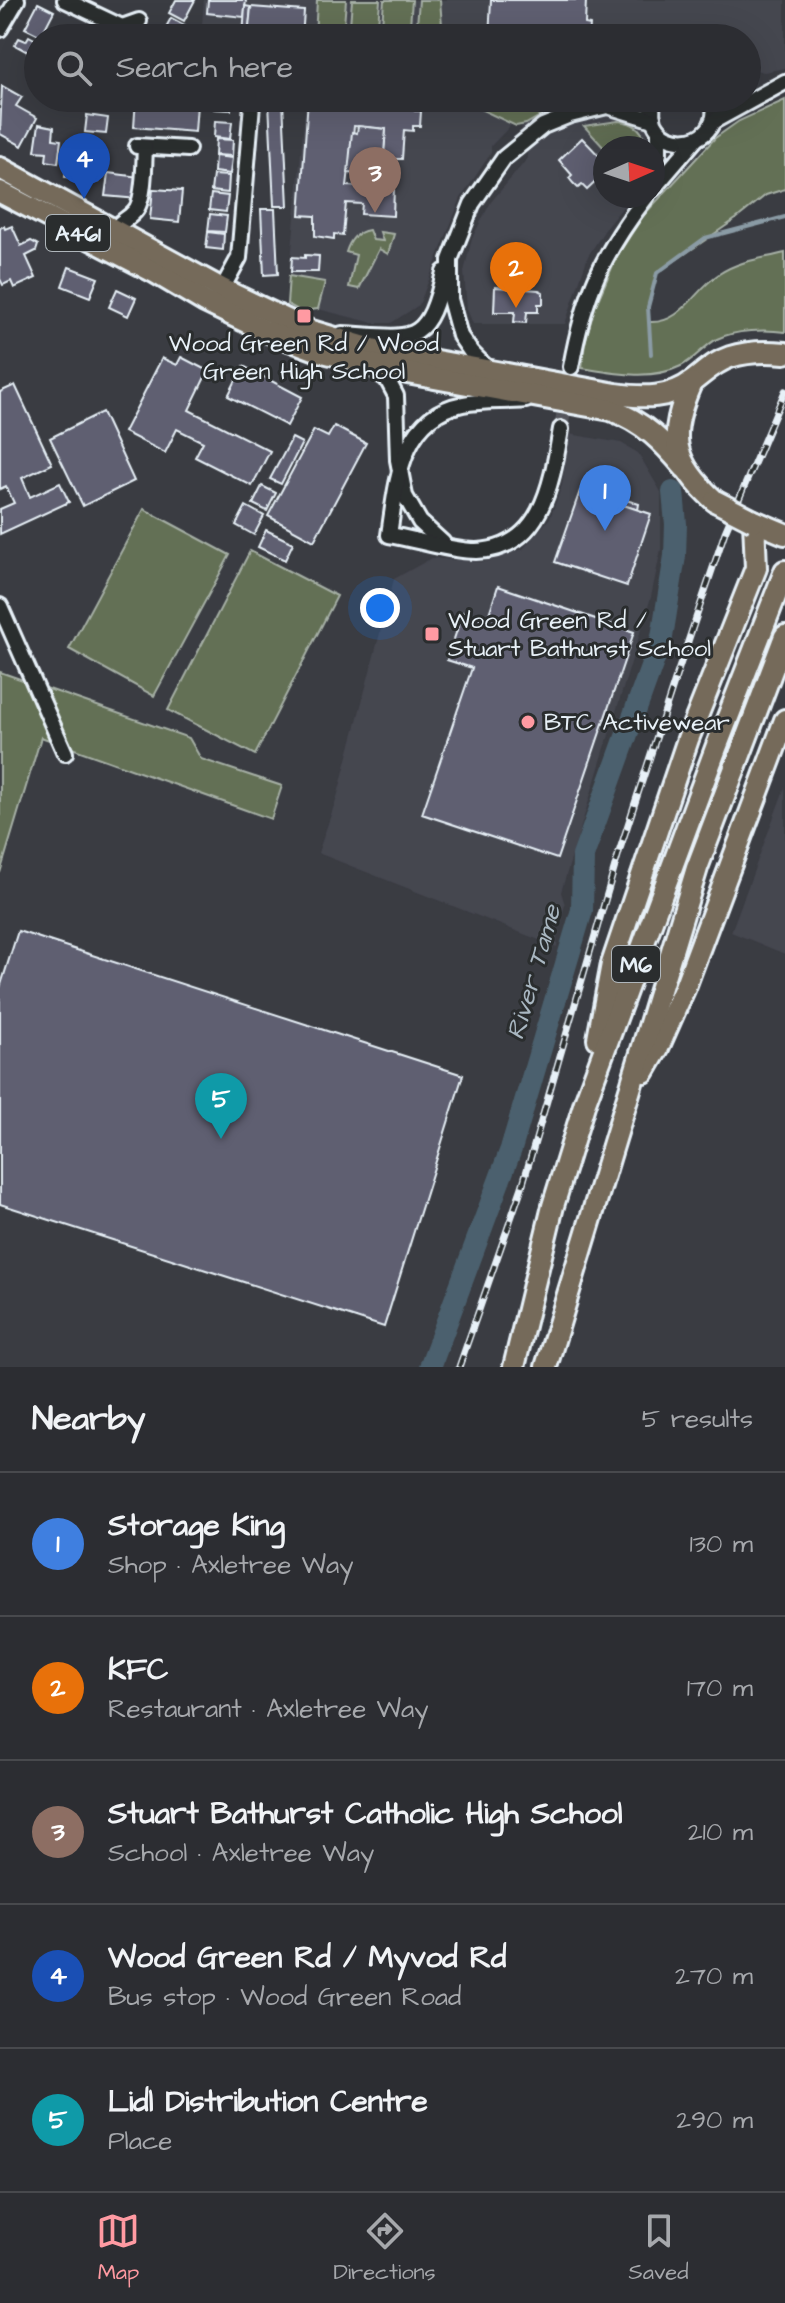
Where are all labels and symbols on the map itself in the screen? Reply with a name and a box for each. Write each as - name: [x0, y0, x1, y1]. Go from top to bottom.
- pin: 4: [58, 133, 110, 199]
- north arrow: [593, 136, 665, 208]
- pin: 3: [349, 147, 401, 213]
- road number: A461: [46, 215, 110, 251]
- pin: 2: [490, 242, 542, 308]
- marker: Wood Green Rd / Wood Green High School: [295, 307, 313, 325]
- place label: Wood Green Rd / Wood Green High School: [169, 327, 439, 390]
- pin: 1: [579, 465, 631, 531]
- your location: [360, 588, 400, 628]
- place label: Wood Green Rd / Stuart Bathurst School: [448, 604, 711, 666]
- marker: Wood Green Rd / Stuart Bathurst School: [423, 625, 441, 643]
- place label: BTC Activewear: [544, 706, 730, 740]
- marker: BTC Activewear: [519, 713, 537, 731]
- water label: River Tame: [498, 899, 571, 1044]
- road number: M6: [612, 946, 660, 982]
- pin: 5: [195, 1073, 247, 1139]

